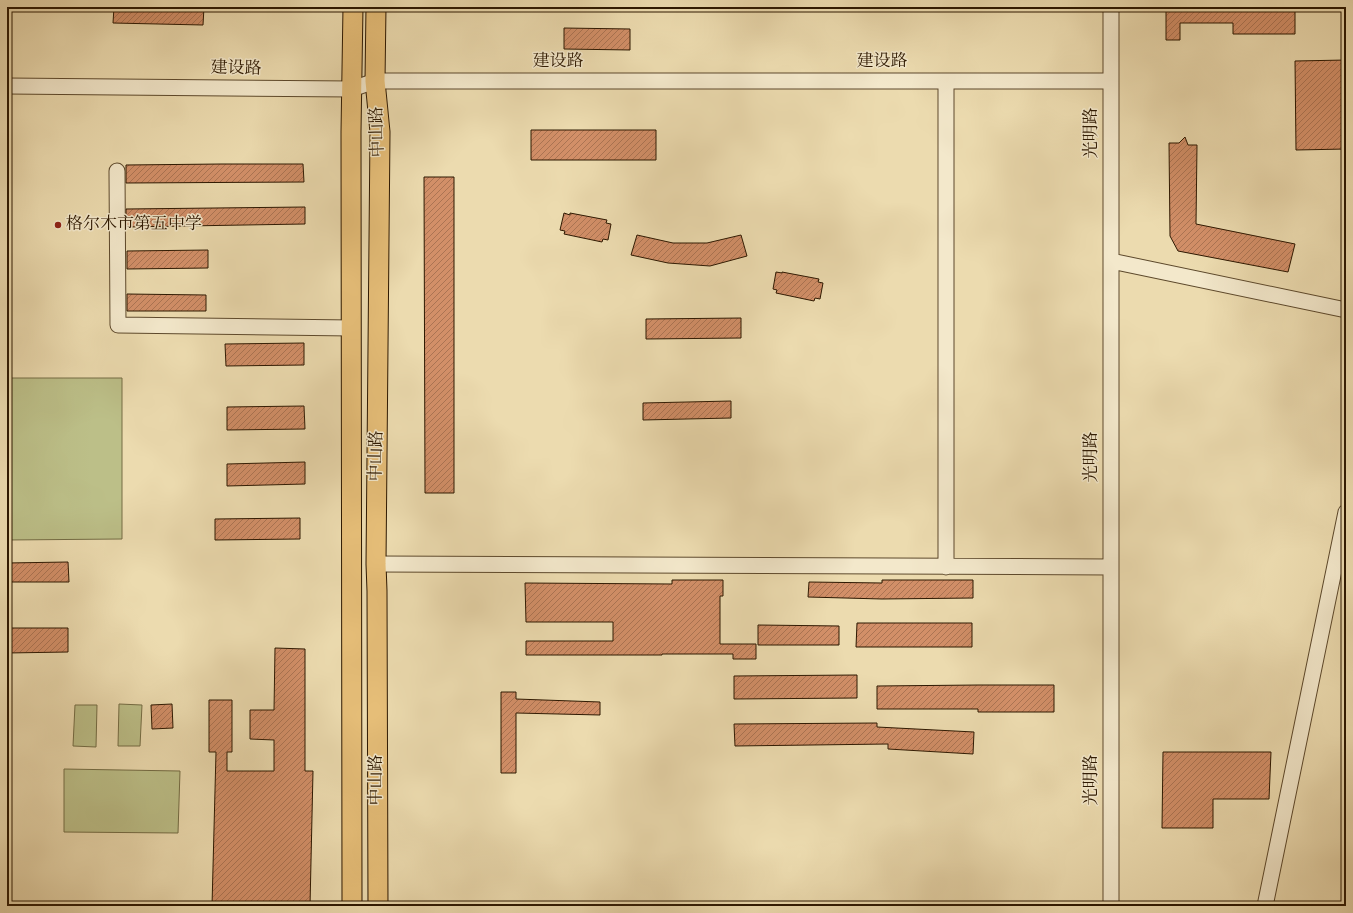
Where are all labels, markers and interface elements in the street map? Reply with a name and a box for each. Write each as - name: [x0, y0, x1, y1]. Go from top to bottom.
- street label: 建设路: [533, 50, 584, 74]
- street label: 建设路: [857, 50, 908, 74]
- street label: 建设路: [210, 57, 262, 81]
- street label: 中山路: [365, 106, 391, 158]
- street label: 光明路: [1080, 108, 1104, 159]
- place label: 格尔木市第五中学: [66, 213, 202, 237]
- marker: 格尔木市第五中学: [53, 220, 63, 230]
- street label: 中山路: [365, 430, 389, 482]
- street label: 光明路: [1080, 432, 1104, 483]
- street label: 中山路: [365, 755, 389, 806]
- street label: 光明路: [1080, 755, 1104, 806]

